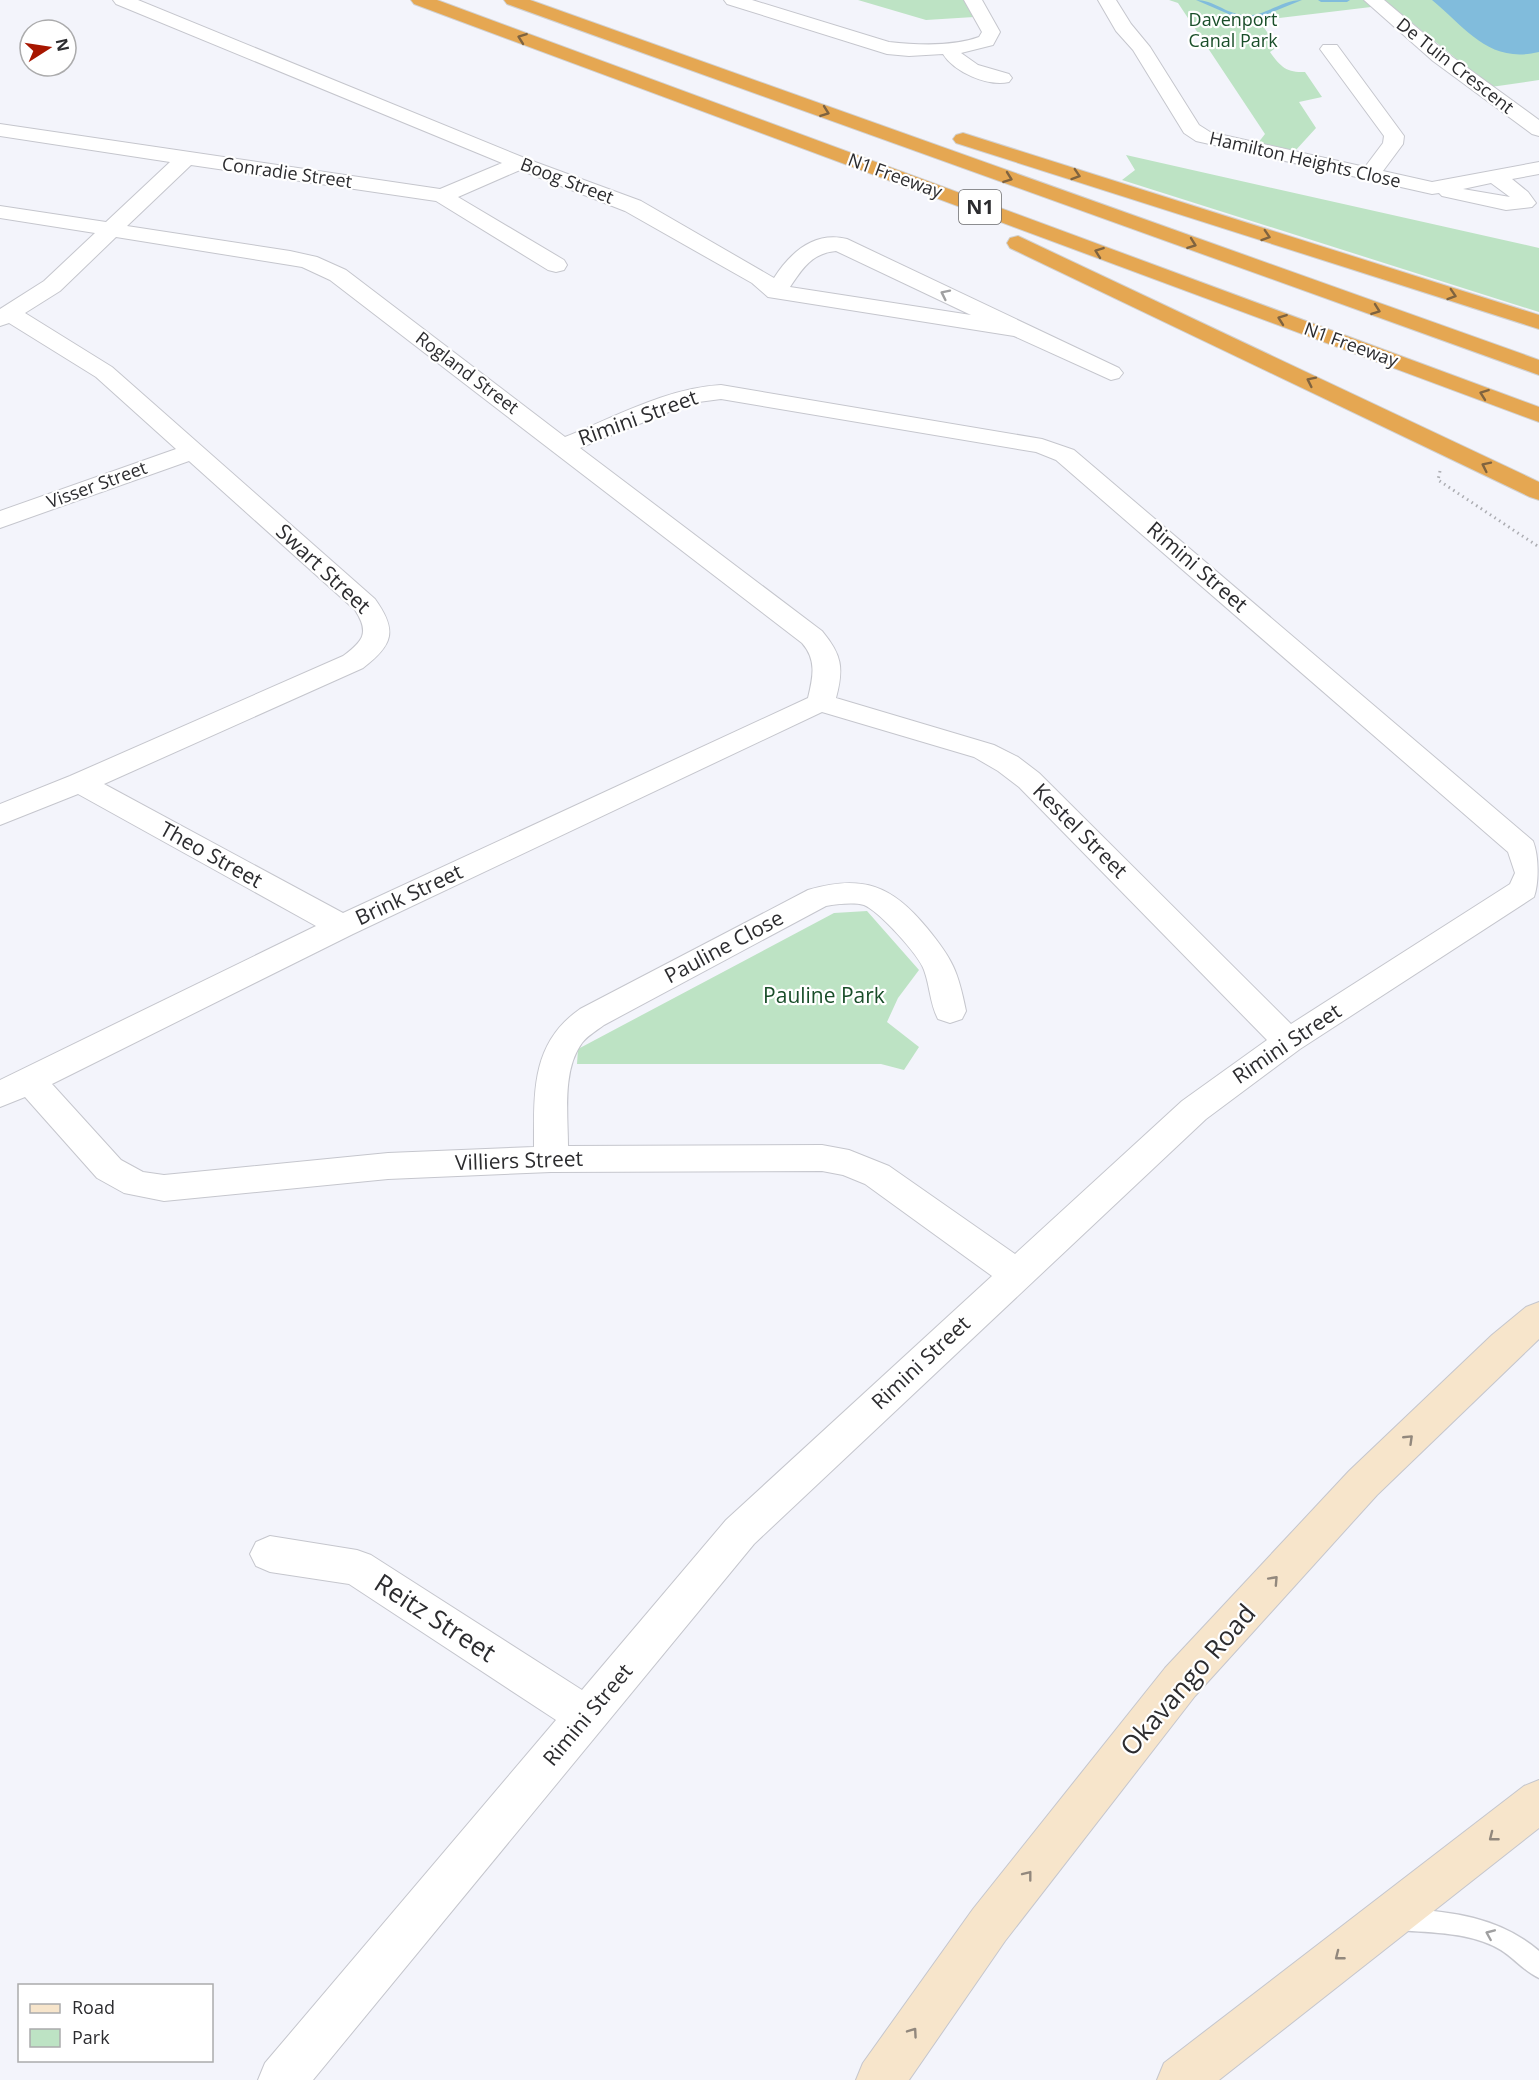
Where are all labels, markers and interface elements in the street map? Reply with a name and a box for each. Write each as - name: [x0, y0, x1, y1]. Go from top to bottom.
- park label: Davenport Canal Park: [1188, 7, 1278, 52]
- street label: De Tuin Crescent: [1392, 12, 1519, 119]
- north arrow: [18, 18, 78, 78]
- one-way arrow: [517, 32, 528, 45]
- text: N: [51, 36, 75, 54]
- one-way arrow: [819, 105, 830, 118]
- street label: Hamilton Heights Close: [1207, 125, 1403, 193]
- street label: N1 Freeway: [845, 147, 947, 203]
- street label: Conradie Street: [221, 151, 354, 193]
- street label: Boog Street: [517, 151, 617, 209]
- one-way arrow: [1070, 168, 1081, 180]
- one-way arrow: [1002, 171, 1013, 183]
- road number: N1: [959, 190, 1001, 224]
- one-way arrow: [1260, 228, 1271, 241]
- one-way arrow: [1186, 236, 1197, 249]
- one-way arrow: [1094, 246, 1105, 259]
- one-way arrow: [1446, 287, 1457, 300]
- one-way arrow: [940, 290, 951, 302]
- one-way arrow: [1370, 302, 1380, 315]
- one-way arrow: [1277, 314, 1287, 327]
- street label: N1 Freeway: [1301, 316, 1403, 372]
- street label: Rogland Street: [411, 326, 524, 419]
- one-way arrow: [1307, 377, 1318, 388]
- street label: Rimini Street: [574, 382, 701, 452]
- one-way arrow: [1479, 389, 1490, 402]
- street label: Visser Street: [43, 455, 150, 513]
- one-way arrow: [1482, 462, 1493, 474]
- street label: Rimini Street: [1141, 515, 1254, 618]
- street label: Swart Street: [270, 517, 377, 619]
- street label: Kestel Street: [1027, 777, 1134, 884]
- street label: Theo Street: [155, 814, 268, 894]
- street label: Brink Street: [350, 857, 467, 931]
- street label: Pauline Close: [659, 903, 788, 989]
- park label: Pauline Park: [763, 981, 885, 1009]
- street label: Rimini Street: [1227, 997, 1346, 1090]
- street label: Villiers Street: [454, 1144, 584, 1176]
- street label: Rimini Street: [865, 1309, 976, 1415]
- one-way arrow: [1401, 1436, 1412, 1447]
- street label: Reitz Street: [368, 1564, 503, 1670]
- one-way arrow: [1267, 1576, 1278, 1587]
- street label: Okavango Road: [1111, 1596, 1263, 1763]
- street label: Rimini Street: [536, 1657, 638, 1771]
- one-way arrow: [1488, 1829, 1499, 1840]
- one-way arrow: [1021, 1870, 1032, 1881]
- one-way arrow: [1486, 1929, 1497, 1941]
- one-way arrow: [1335, 1949, 1346, 1960]
- legend: [18, 1984, 213, 2062]
- text: Road: [72, 1995, 115, 2019]
- text: Park: [72, 2025, 110, 2049]
- one-way arrow: [906, 2028, 917, 2039]

